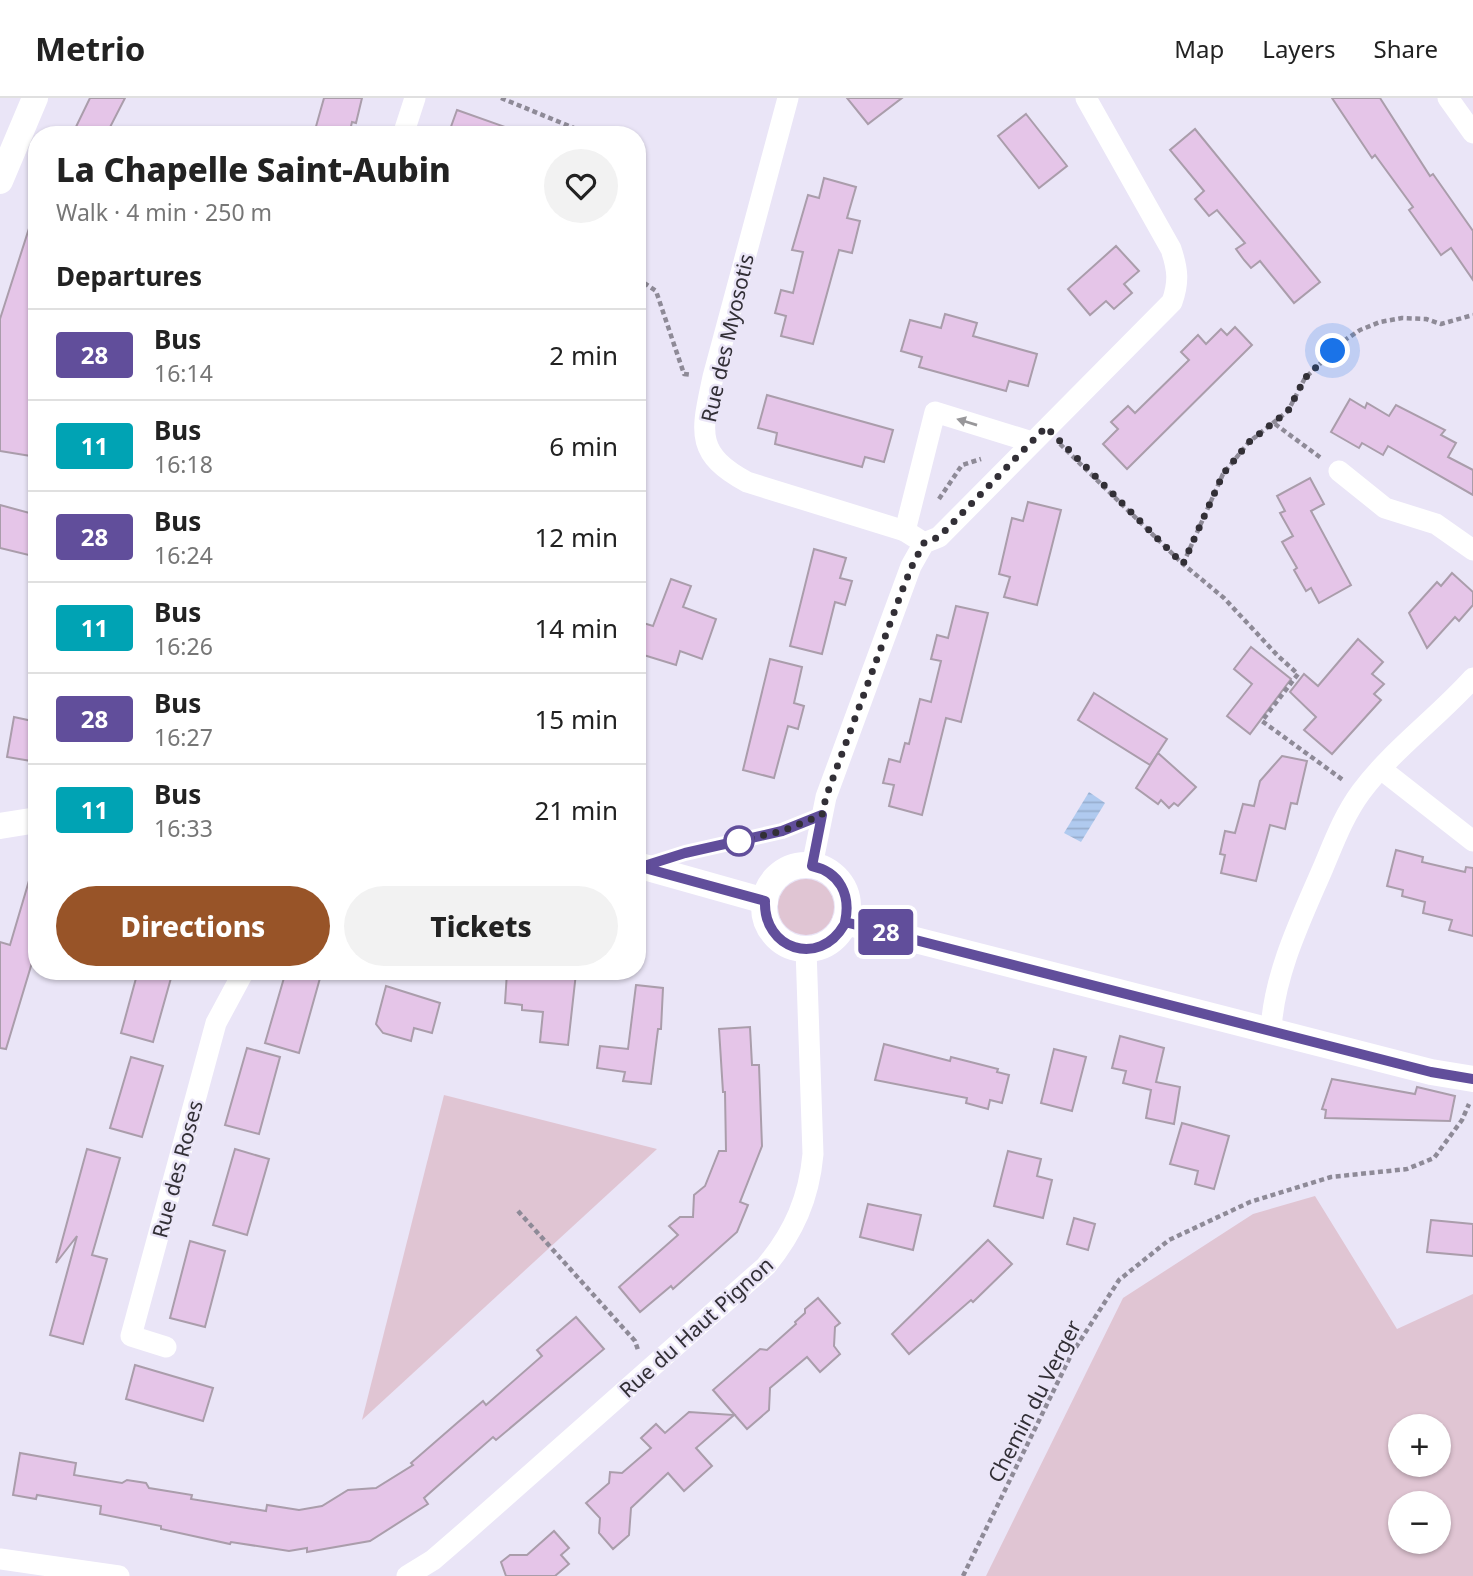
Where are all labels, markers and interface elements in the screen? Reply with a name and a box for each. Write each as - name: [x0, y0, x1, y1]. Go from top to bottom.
- text: Metrio: [35, 26, 145, 71]
- text: Map: [1174, 32, 1224, 65]
- text: Layers: [1262, 32, 1336, 65]
- text: Share: [1374, 32, 1438, 65]
- text: La Chapelle Saint-Aubin: [56, 147, 451, 192]
- button: heart: [544, 149, 618, 223]
- text: Walk · 4 min · 250 m: [56, 196, 272, 228]
- street label: Rue des Myosotis: [694, 251, 760, 425]
- text: Departures: [56, 258, 202, 294]
- text: Bus: [154, 321, 201, 357]
- your location: [1315, 333, 1350, 368]
- text: 2 min: [549, 337, 618, 373]
- text: 28: [81, 338, 108, 371]
- text: 16:14: [154, 357, 213, 389]
- text: Bus: [154, 412, 201, 448]
- one-way arrow: [956, 417, 977, 427]
- text: 6 min: [549, 428, 618, 464]
- text: 11: [81, 429, 108, 462]
- text: 16:18: [154, 448, 213, 480]
- text: Bus: [154, 503, 201, 539]
- text: 12 min: [534, 519, 618, 555]
- text: 28: [81, 520, 108, 553]
- text: 16:24: [154, 539, 213, 571]
- text: Bus: [154, 594, 201, 630]
- text: 14 min: [534, 610, 618, 646]
- text: 11: [81, 611, 108, 644]
- text: 16:26: [154, 630, 213, 662]
- text: Bus: [154, 685, 201, 721]
- text: 15 min: [534, 701, 618, 737]
- text: 28: [81, 702, 108, 735]
- text: 16:27: [154, 721, 213, 753]
- text: Bus: [154, 776, 201, 812]
- text: 21 min: [534, 792, 618, 828]
- text: 11: [81, 793, 108, 826]
- text: 16:33: [154, 812, 213, 844]
- unlabelled marker: [724, 826, 754, 856]
- button: Directions: [56, 886, 330, 966]
- button: Tickets: [344, 886, 618, 966]
- line badge: 28: [854, 909, 917, 955]
- text: 28: [872, 915, 900, 948]
- street label: Rue des Roses: [145, 1097, 209, 1241]
- street label: Rue du Haut Pignon: [613, 1250, 779, 1404]
- street label: Chemin du Verger: [981, 1315, 1087, 1487]
- map controls: [1388, 1414, 1451, 1554]
- button: +: [1388, 1414, 1451, 1477]
- button: −: [1388, 1491, 1451, 1554]

